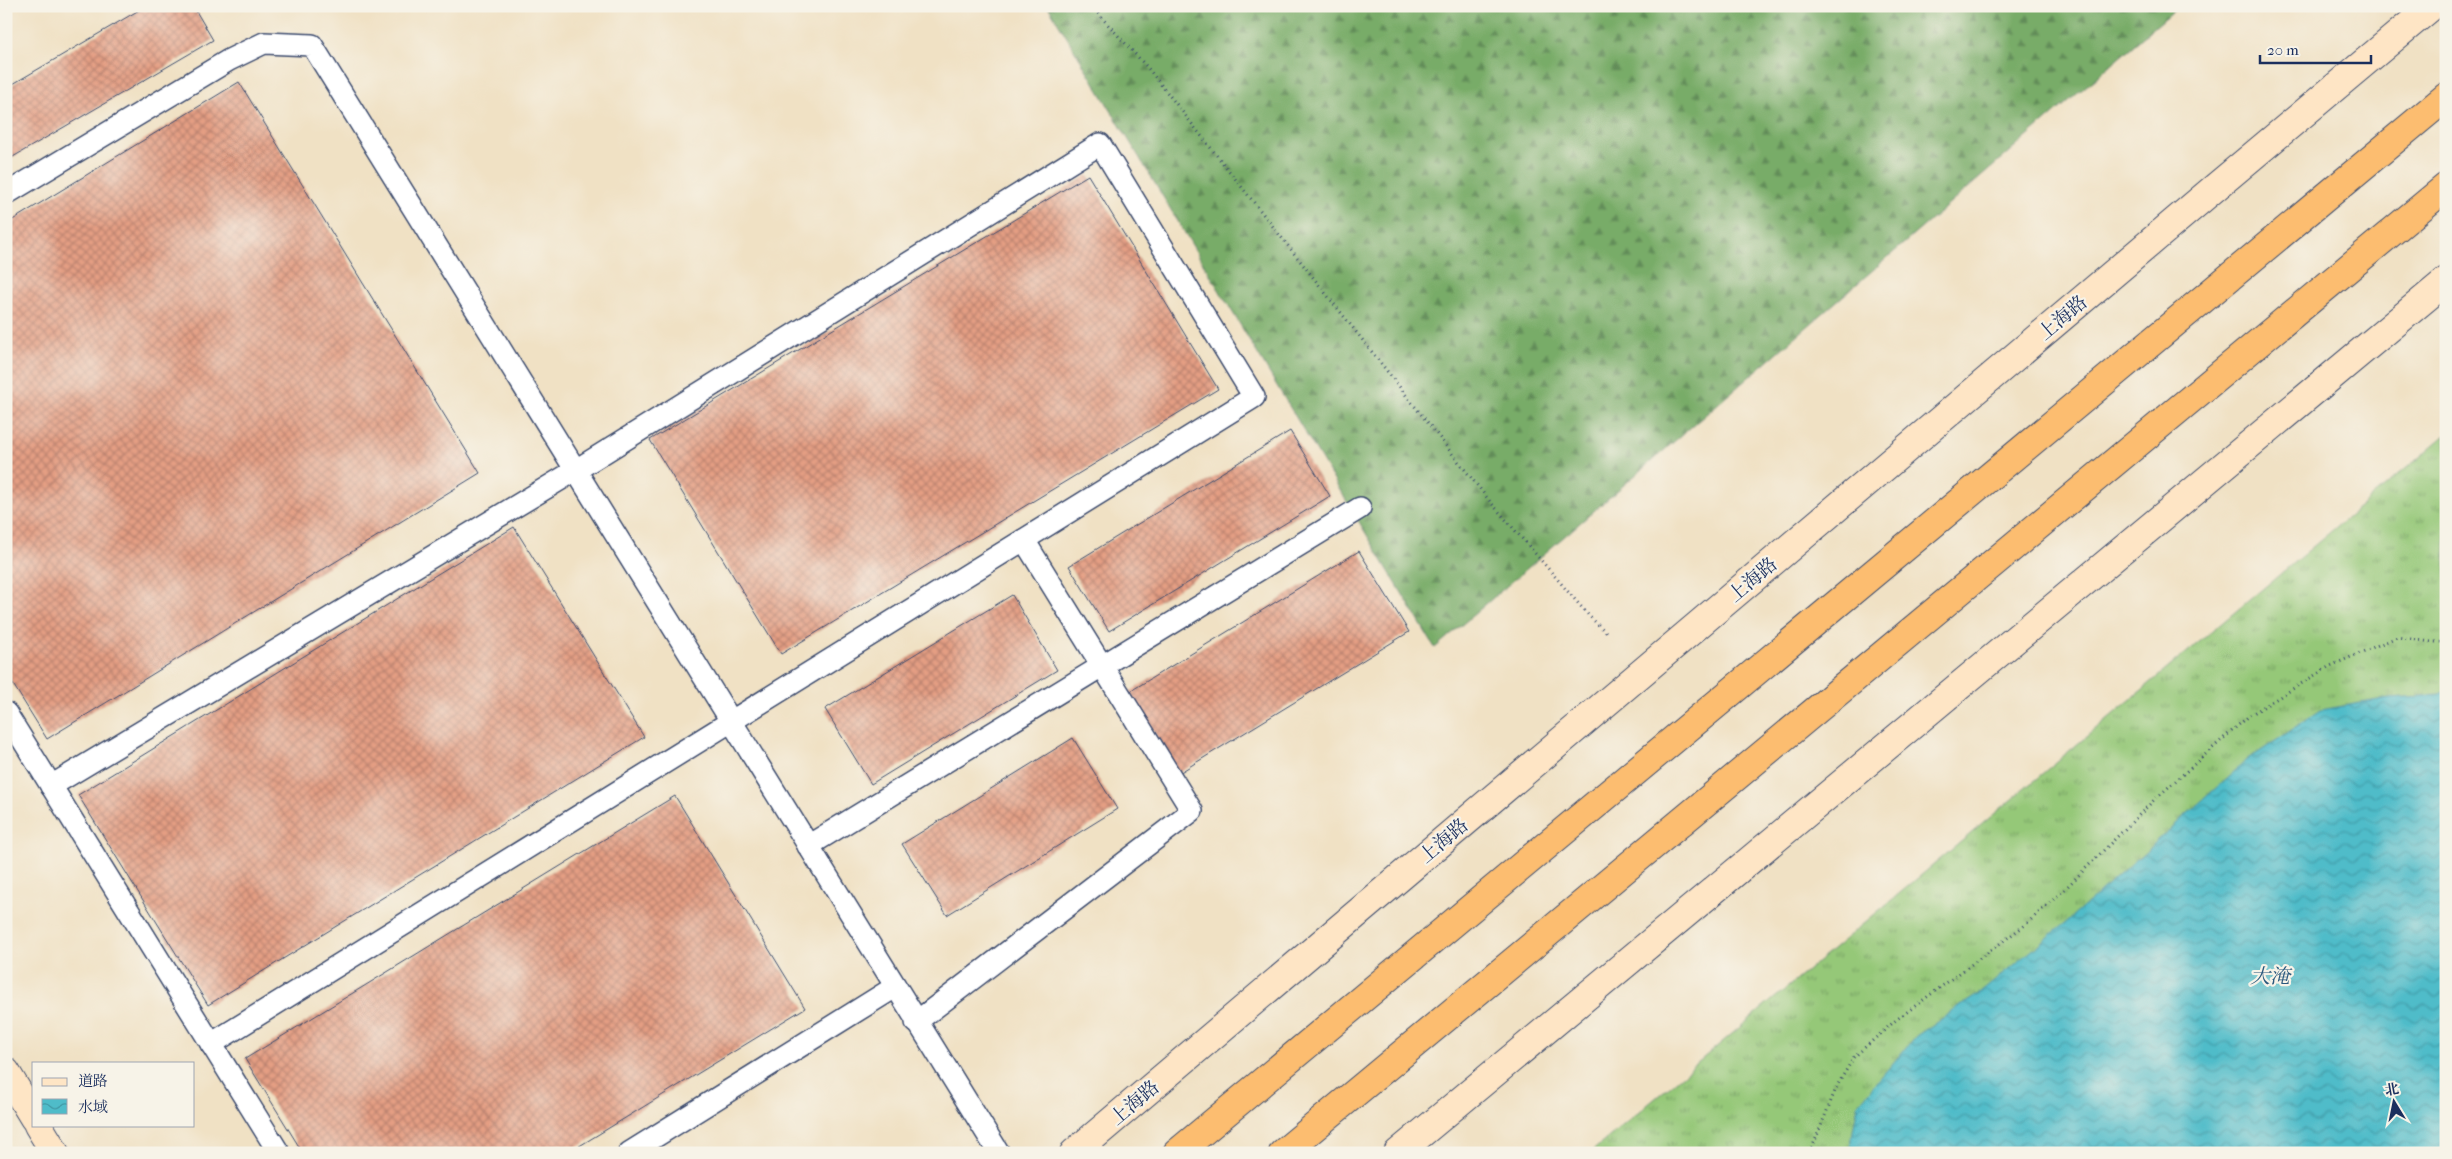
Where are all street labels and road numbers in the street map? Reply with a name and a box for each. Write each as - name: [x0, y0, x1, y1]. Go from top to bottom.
- street label: 上海路: [2034, 291, 2092, 345]
- street label: 上海路: [1724, 553, 1782, 607]
- street label: 上海路: [1415, 814, 1473, 868]
- street label: 上海路: [1106, 1076, 1164, 1130]

